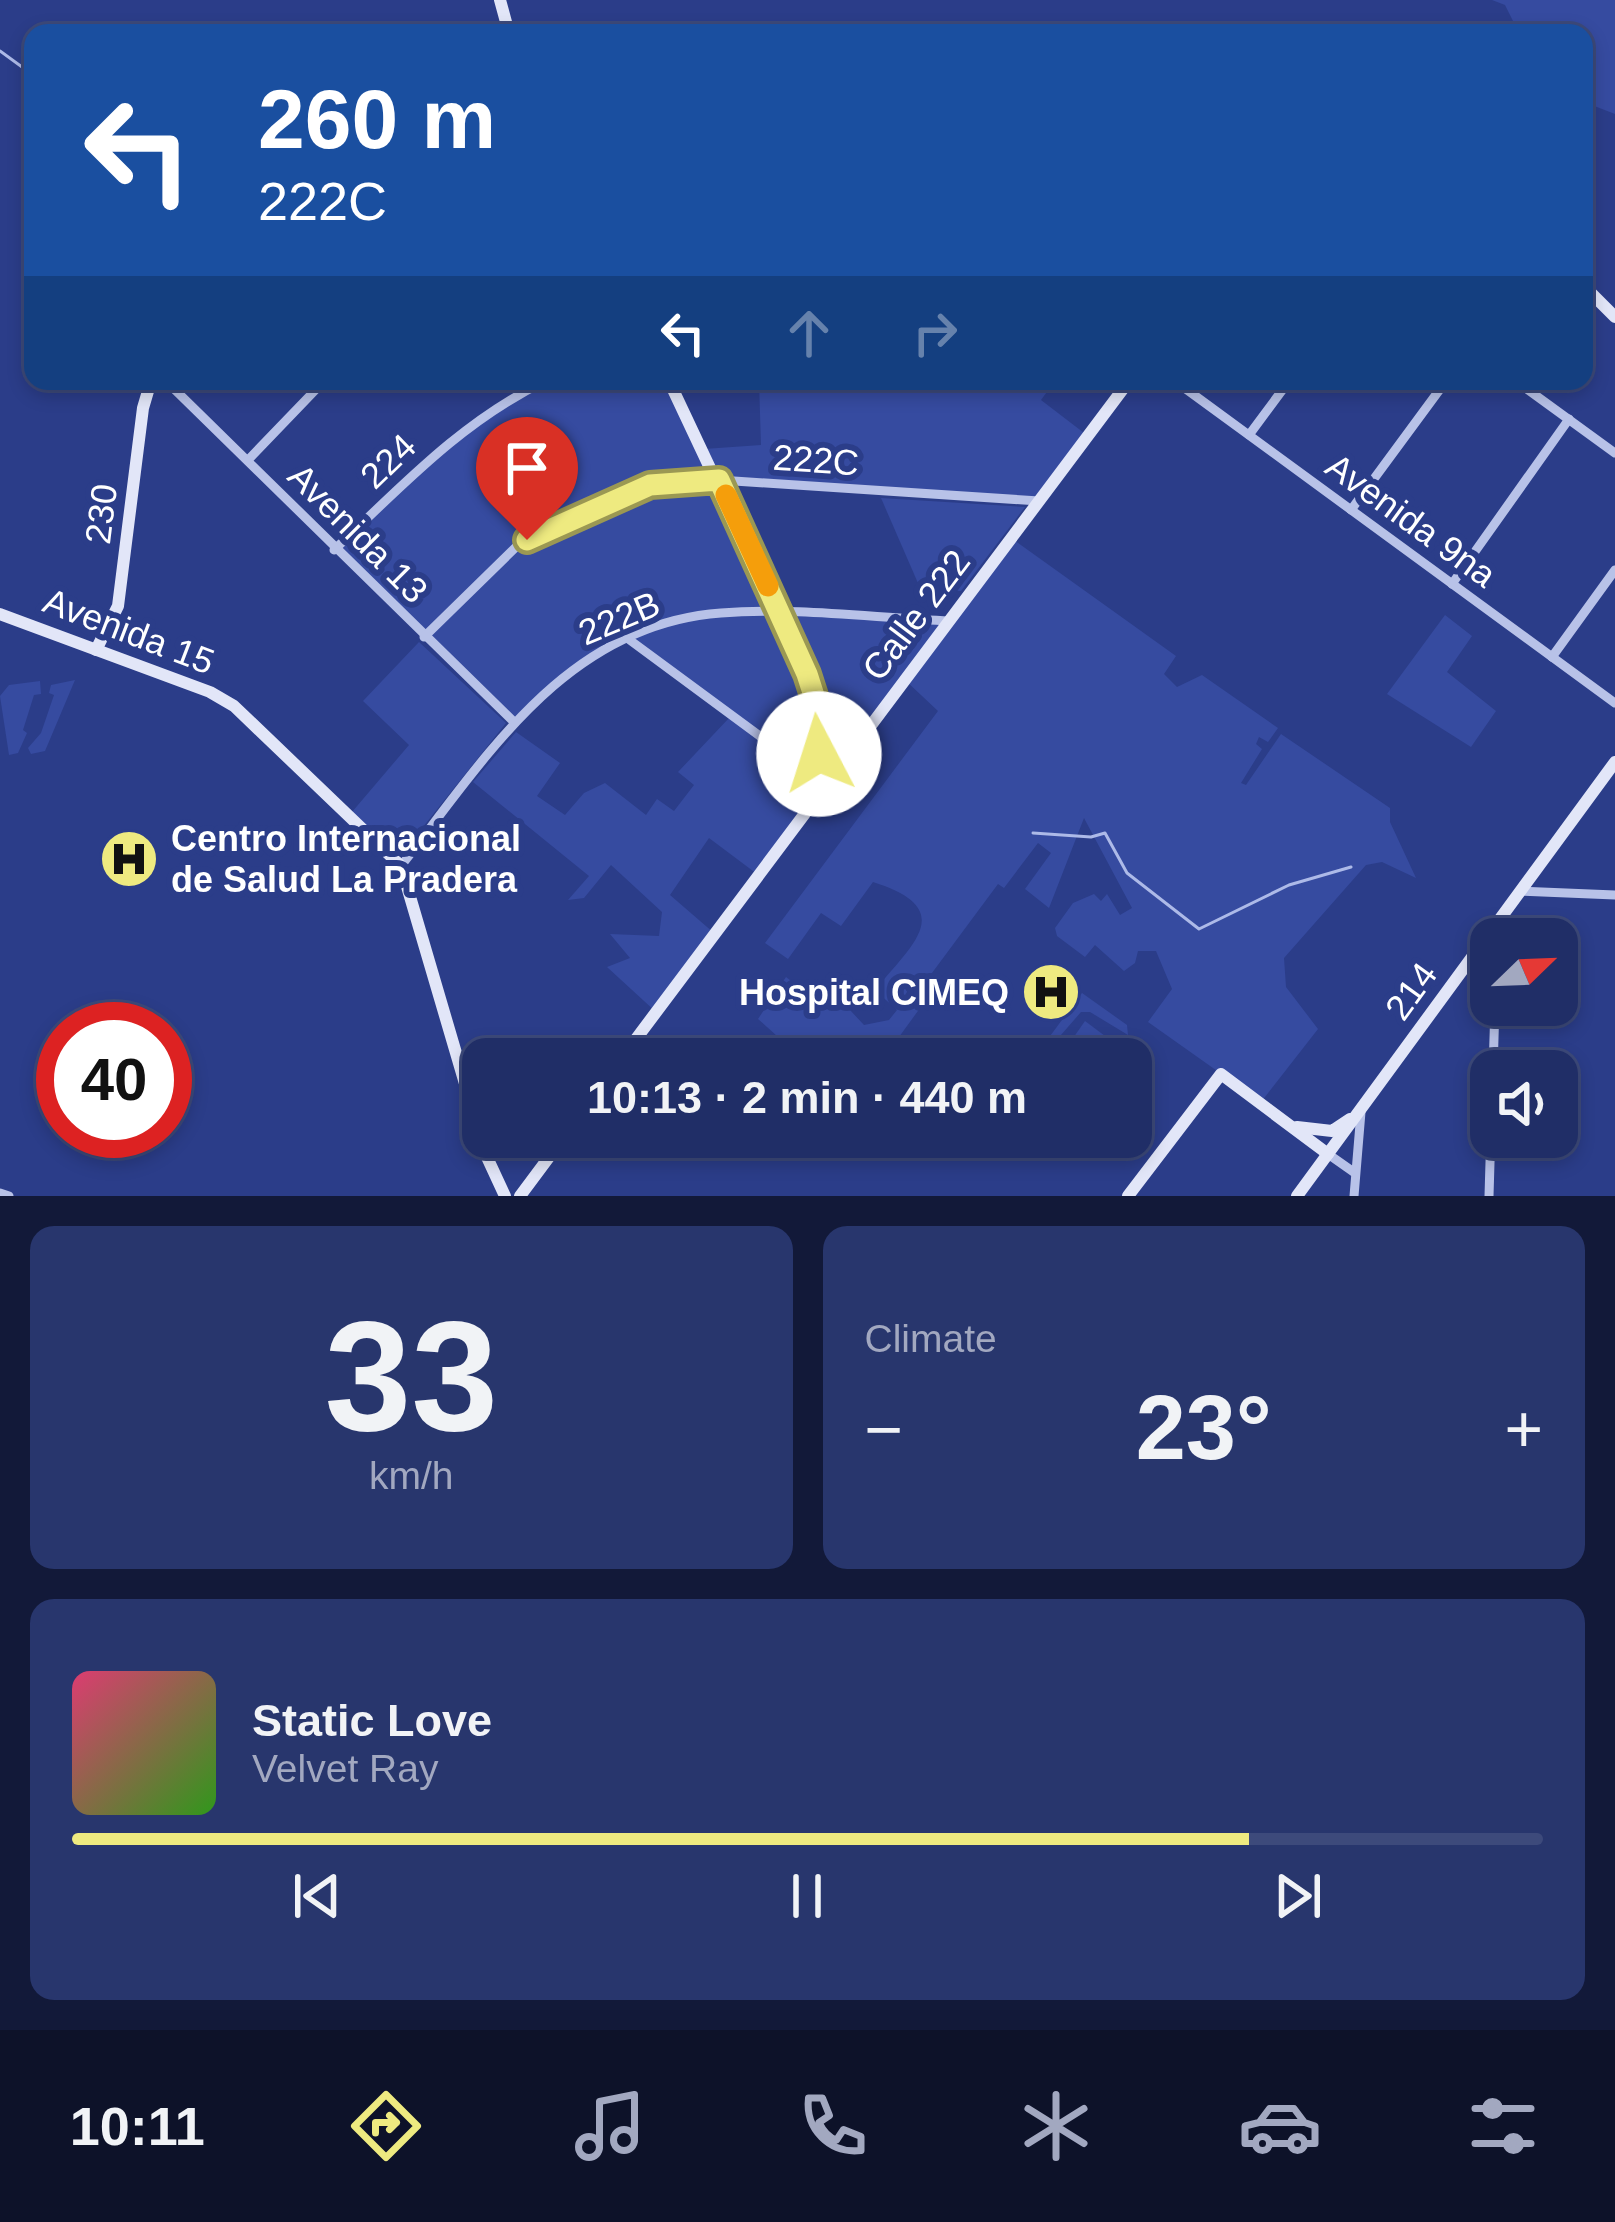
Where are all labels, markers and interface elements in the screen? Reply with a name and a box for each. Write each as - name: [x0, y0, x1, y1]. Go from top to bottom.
- icon: left: [60, 72, 216, 228]
- text: 260 m: [258, 72, 496, 166]
- text: 222C: [258, 171, 387, 231]
- icon: left: [650, 300, 716, 366]
- icon: ahead: [776, 300, 842, 366]
- icon: right: [902, 300, 968, 366]
- pin: [476, 417, 578, 540]
- street label: 224: [352, 425, 424, 497]
- icon: arrive: [494, 435, 560, 501]
- street label: 222C: [772, 437, 860, 483]
- street label: Avenida 9na: [1318, 445, 1505, 596]
- street label: Avenida 13: [280, 455, 436, 611]
- street label: 230: [77, 482, 125, 546]
- street label: Calle 222: [854, 542, 978, 688]
- street label: Avenida 15: [38, 580, 220, 682]
- street label: 222B: [572, 583, 666, 653]
- position arrow: [756, 691, 882, 817]
- place label: Centro Internacional de Salud La Pradera: [171, 818, 521, 900]
- hospital icon: Centro Internacional de Salud La Pradera: [98, 828, 160, 890]
- north arrow: [1470, 918, 1578, 1026]
- map controls: [1470, 918, 1578, 1158]
- street label: 214: [1377, 955, 1445, 1027]
- hospital icon: Hospital CIMEQ: [1020, 961, 1082, 1023]
- place label: Hospital CIMEQ: [739, 972, 1009, 1013]
- speed limit sign: 40: [36, 1002, 192, 1158]
- button: sound: [1470, 1050, 1578, 1158]
- text: 10:13 · 2 min · 440 m: [587, 1072, 1027, 1123]
- text: 33: [324, 1289, 498, 1463]
- text: Climate: [865, 1317, 997, 1360]
- text: 23°: [1136, 1378, 1272, 1478]
- text: −: [865, 1392, 903, 1466]
- text: +: [1504, 1392, 1543, 1466]
- text: km/h: [369, 1454, 454, 1497]
- text: Static Love: [252, 1695, 492, 1746]
- text: Velvet Ray: [252, 1747, 438, 1790]
- icon: previous: [284, 1863, 350, 1929]
- icon: pause: [774, 1863, 840, 1929]
- icon: next: [1265, 1863, 1331, 1929]
- icon: directions: [344, 2084, 428, 2168]
- icon: music: [568, 2084, 652, 2168]
- icon: phone: [791, 2084, 875, 2168]
- icon: climate: [1014, 2084, 1098, 2168]
- icon: car: [1238, 2084, 1322, 2168]
- icon: filters: [1461, 2084, 1545, 2168]
- text: 10:11: [70, 2096, 205, 2156]

